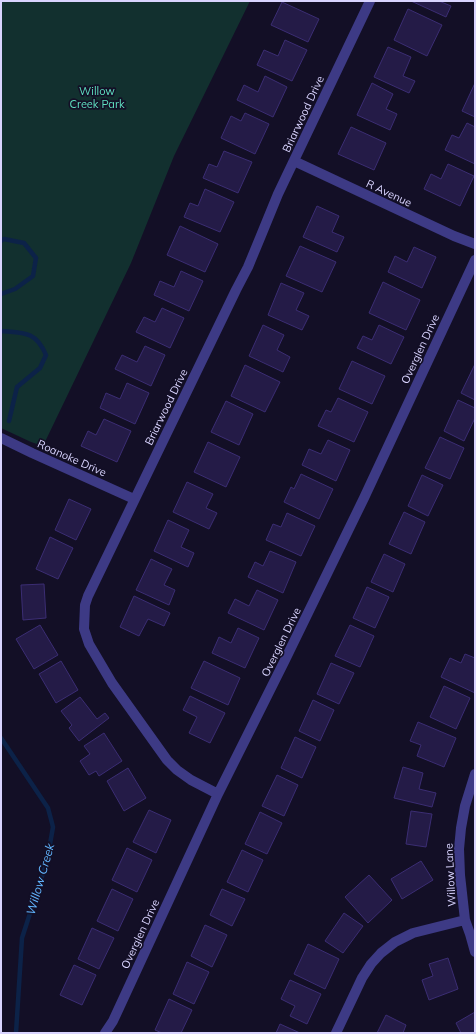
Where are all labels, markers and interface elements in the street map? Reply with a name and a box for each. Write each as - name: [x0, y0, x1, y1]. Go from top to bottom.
- street label: Briarwood Drive: [279, 73, 327, 155]
- park label: Willow Creek Park: [69, 84, 125, 111]
- street label: R Avenue: [364, 176, 414, 210]
- street label: Overglen Drive: [398, 312, 442, 386]
- street label: Briarwood Drive: [141, 367, 191, 447]
- street label: Roanoke Drive: [35, 437, 109, 479]
- street label: Overglen Drive: [258, 605, 304, 679]
- water label: Willow Creek: [23, 841, 58, 917]
- street label: Willow Lane: [441, 843, 459, 907]
- street label: Overglen Drive: [118, 897, 162, 971]

